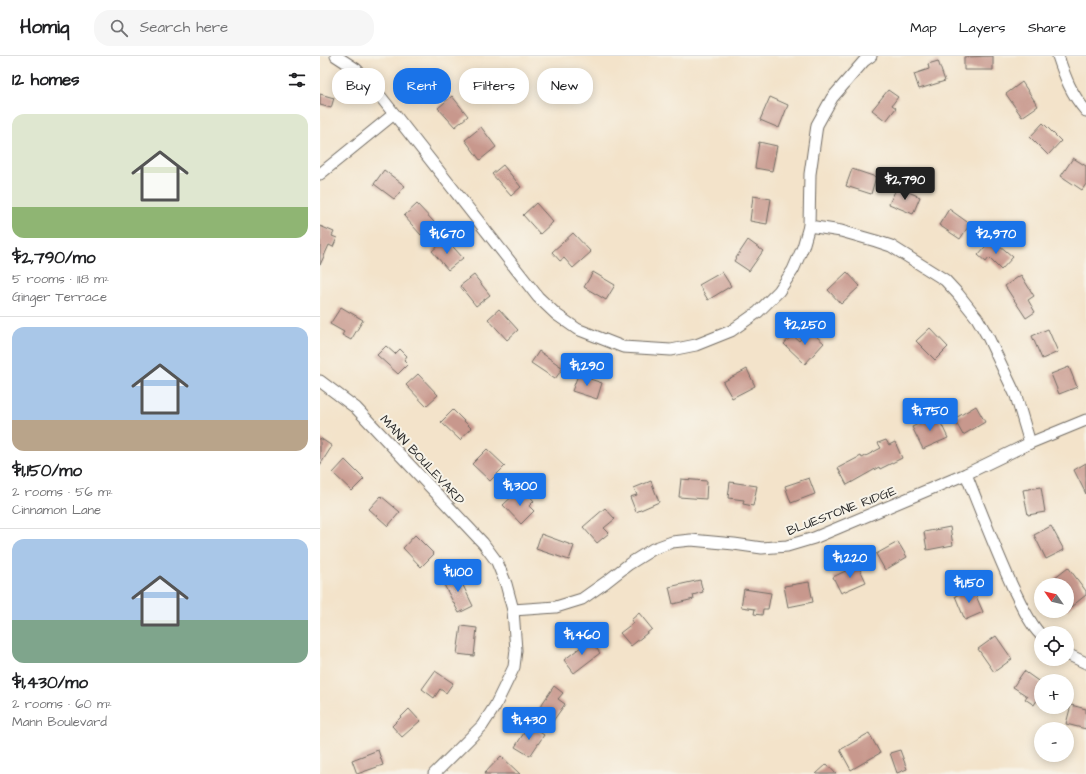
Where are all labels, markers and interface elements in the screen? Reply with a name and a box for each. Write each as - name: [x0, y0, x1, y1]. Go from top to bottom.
- search box: [94, 10, 374, 46]
- text: Homiq: [20, 14, 70, 41]
- icon: search: [108, 17, 130, 39]
- text: Search here: [140, 17, 228, 38]
- text: Map: [910, 18, 937, 38]
- text: Layers: [959, 18, 1006, 38]
- text: Share: [1028, 18, 1066, 38]
- text: 12 homes: [12, 68, 80, 92]
- chip: Buy: [332, 68, 385, 104]
- chip: Rent: [393, 68, 451, 104]
- chip: Filters: [459, 68, 529, 104]
- chip: New: [537, 68, 593, 104]
- icon: filters: [286, 69, 308, 91]
- icon: home: [124, 140, 196, 212]
- pin: $2,790: [872, 167, 938, 201]
- text: $2,790: [885, 171, 925, 189]
- pin: $1,670: [414, 221, 480, 255]
- pin: $2,970: [963, 221, 1029, 255]
- text: $1,670: [429, 225, 465, 243]
- text: $2,970: [976, 225, 1016, 243]
- text: $2,790/mo: [12, 246, 96, 270]
- text: 5 rooms · 118 m²: [12, 270, 109, 288]
- text: Ginger Terrace: [12, 288, 107, 306]
- pin: $2,250: [772, 312, 838, 346]
- text: $2,250: [784, 316, 826, 334]
- icon: home: [124, 353, 196, 425]
- pin: $1,290: [554, 353, 620, 387]
- text: $1,290: [570, 357, 604, 375]
- pin: $1,750: [897, 398, 963, 432]
- text: $1,750: [912, 402, 948, 420]
- street label: MANN BOULEVARD: [376, 411, 469, 509]
- text: $1,150/mo: [12, 459, 82, 483]
- pin: $1,300: [487, 473, 553, 507]
- text: $1,300: [503, 477, 537, 495]
- street label: BLUESTONE RIDGE: [784, 482, 899, 540]
- text: 2 rooms · 56 m²: [12, 483, 113, 501]
- text: Cinnamon Lane: [12, 501, 101, 519]
- pin: $1,220: [817, 545, 883, 579]
- text: $1,220: [833, 549, 867, 567]
- pin: $1,100: [425, 559, 491, 593]
- text: $1,100: [443, 563, 473, 581]
- icon: home: [124, 565, 196, 637]
- pin: $1,150: [936, 570, 1002, 604]
- text: $1,150: [954, 574, 984, 592]
- north arrow: [1034, 578, 1074, 618]
- map controls: [1034, 578, 1074, 762]
- pin: $1,460: [549, 622, 615, 656]
- text: $1,460: [564, 626, 600, 644]
- button: locate: [1034, 626, 1074, 666]
- text: $1,430/mo: [12, 671, 88, 695]
- button: +: [1034, 674, 1074, 714]
- text: 2 rooms · 60 m²: [12, 695, 112, 713]
- pin: $1,430: [496, 707, 562, 741]
- text: $1,430: [512, 711, 546, 729]
- text: Mann Boulevard: [12, 713, 107, 731]
- button: −: [1034, 722, 1074, 762]

